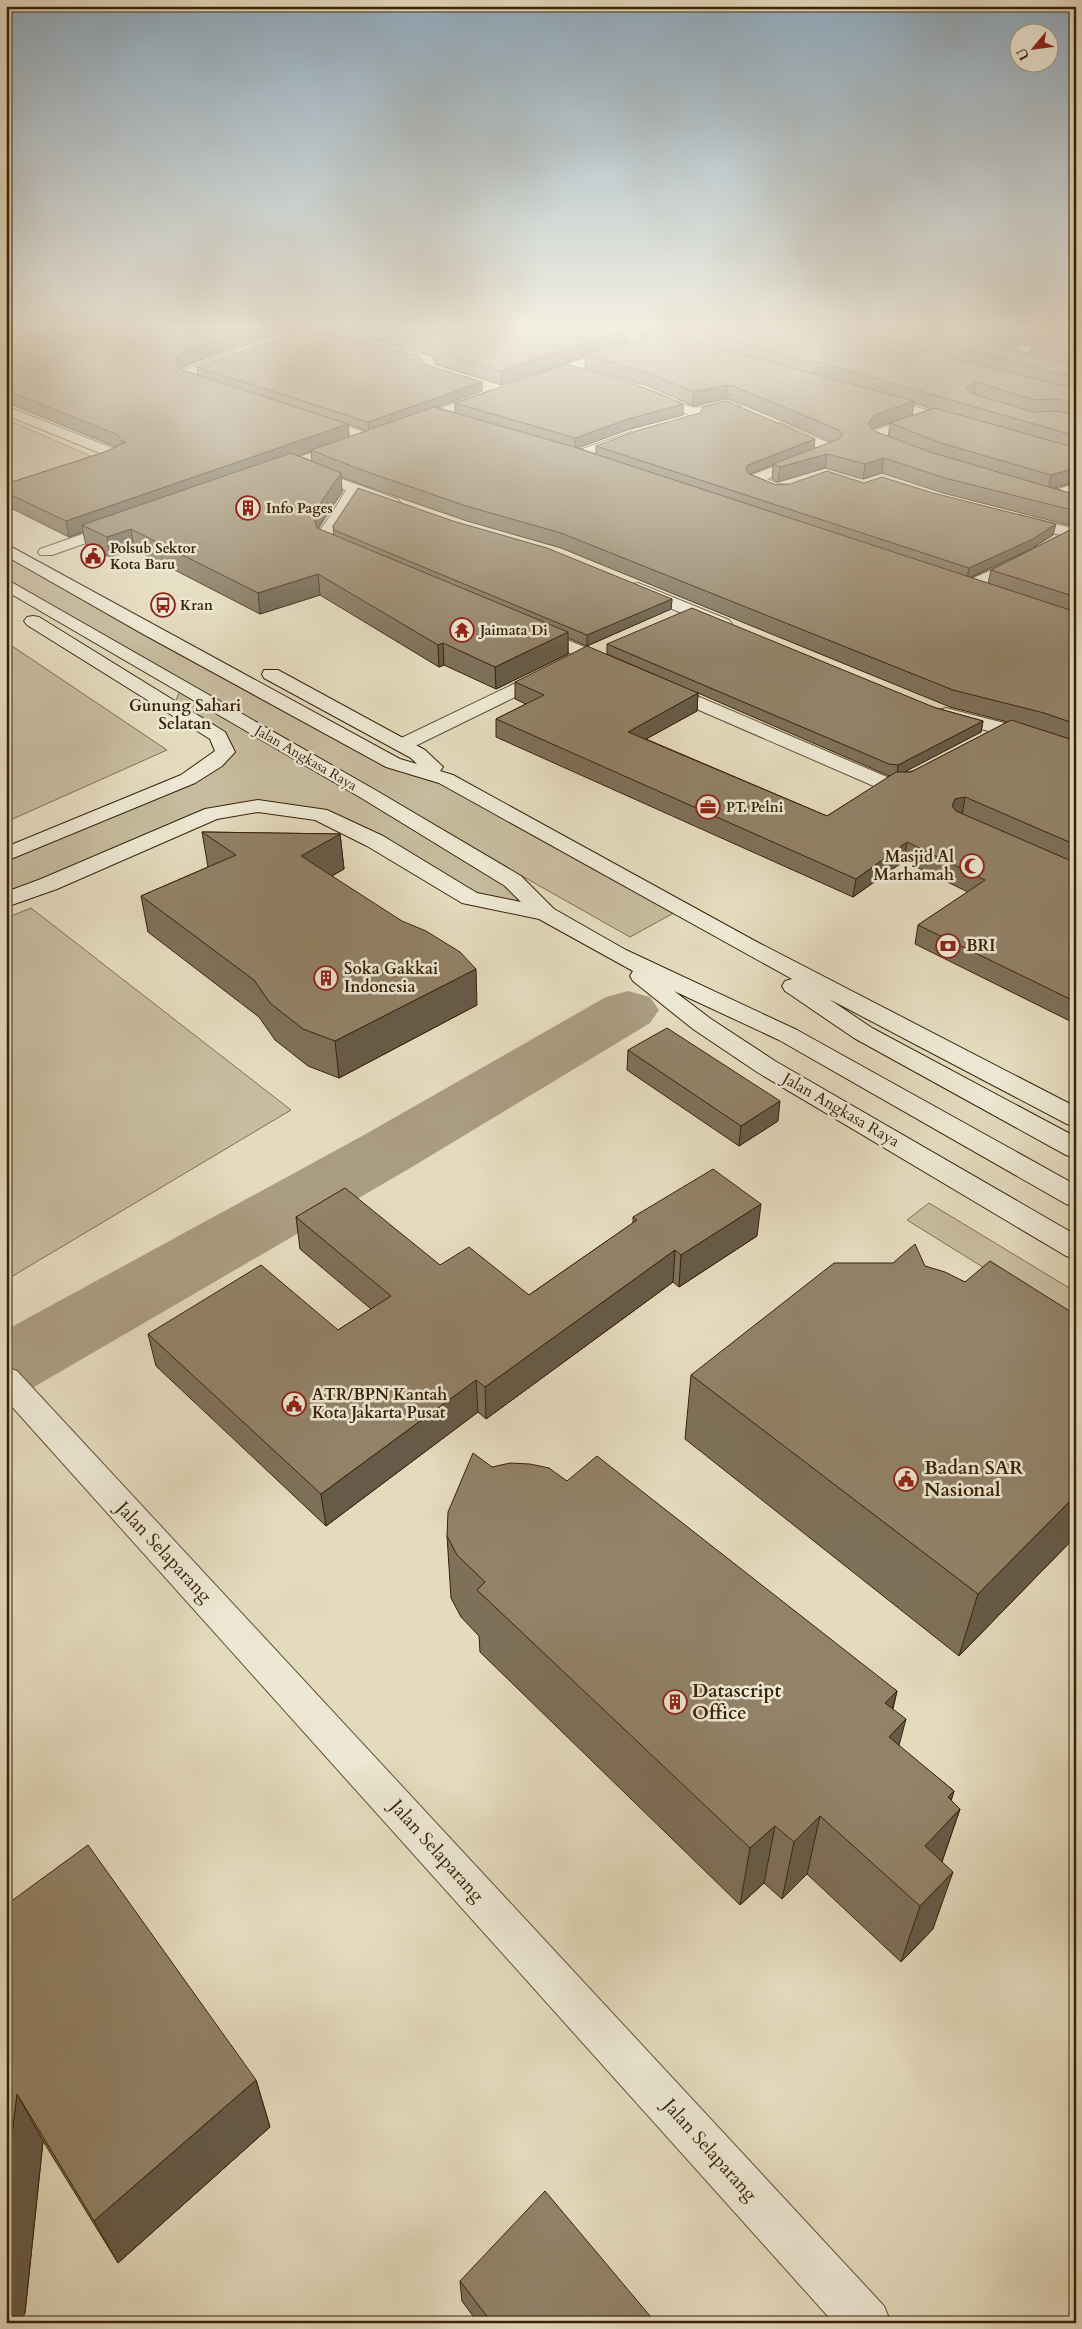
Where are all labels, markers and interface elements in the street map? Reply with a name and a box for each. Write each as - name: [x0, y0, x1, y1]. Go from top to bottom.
- north arrow: [1010, 22, 1060, 72]
- text: U: [1012, 44, 1034, 64]
- building icon: Info Pages: [235, 495, 261, 521]
- place label: Info Pages: [266, 499, 333, 518]
- place label: Polsub Sektor Kota Baru: [110, 539, 197, 574]
- public building icon: Polsub Sektor Kota Baru: [80, 543, 106, 569]
- bus stop icon: Kran: [150, 592, 176, 618]
- place label: Kran: [180, 596, 213, 615]
- temple icon: Jaimata Di: [449, 617, 475, 643]
- place label: Jaimata Di: [478, 621, 548, 640]
- district label: Gunung Sahari Selatan: [129, 695, 241, 735]
- street label: Jalan Angkasa Raya: [250, 720, 361, 795]
- office icon: PT. Pelni: [695, 794, 721, 820]
- place label: PT. Pelni: [726, 798, 784, 817]
- place label: Masjid Al Marhamah: [874, 846, 954, 886]
- mosque icon: Masjid Al Marhamah: [959, 853, 985, 879]
- bank icon: BRI: [935, 933, 961, 959]
- place label: BRI: [966, 935, 996, 957]
- place label: Soka Gakkai Indonesia: [344, 958, 438, 998]
- building icon: Soka Gakkai Indonesia: [313, 965, 339, 991]
- street label: Jalan Angkasa Raya: [777, 1067, 904, 1152]
- place label: ATR/BPN Kantah Kota Jakarta Pusat: [312, 1384, 447, 1424]
- public building icon: ATR/BPN Kantah Kota Jakarta Pusat: [281, 1391, 307, 1417]
- place label: Badan SAR Nasional: [924, 1455, 1023, 1503]
- public building icon: Badan SAR Nasional: [893, 1466, 919, 1492]
- street label: Jalan Selaparang: [108, 1494, 218, 1609]
- place label: Datascript Office: [692, 1678, 781, 1726]
- building icon: Datascript Office: [662, 1689, 688, 1715]
- street label: Jalan Selaparang: [382, 1792, 490, 1908]
- street label: Jalan Selaparang: [655, 2091, 763, 2207]

